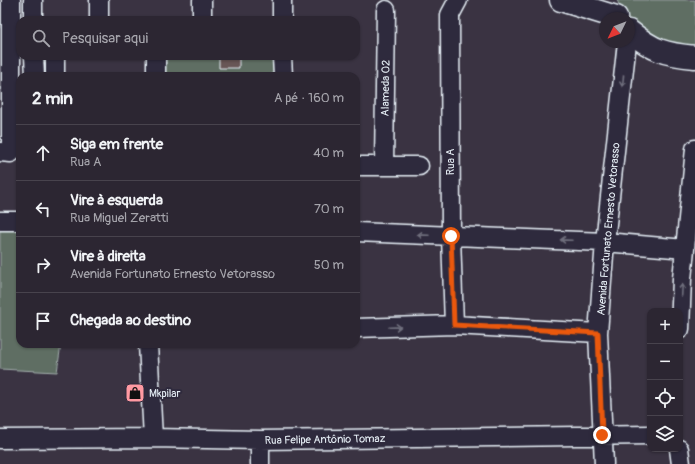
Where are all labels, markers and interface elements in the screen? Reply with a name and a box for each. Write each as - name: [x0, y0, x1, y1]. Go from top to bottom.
- north arrow: [599, 12, 635, 48]
- search box: [16, 16, 360, 60]
- icon: search: [30, 27, 52, 49]
- text: Pesquisar aqui: [62, 29, 148, 48]
- street label: Alameda 02: [379, 60, 392, 116]
- one-way arrow: [619, 74, 626, 87]
- text: 2 min: [32, 88, 73, 109]
- text: A pé · 160 m: [274, 90, 344, 106]
- text: Siga em frente: [70, 135, 163, 154]
- icon: ahead: [32, 142, 54, 164]
- street label: Avenida Fortunato Ernesto Vetorasso: [594, 142, 623, 316]
- text: 40 m: [313, 145, 344, 161]
- street label: Rua A: [444, 149, 457, 175]
- text: Rua A: [70, 154, 101, 170]
- text: Vire à esquerda: [70, 191, 163, 210]
- icon: left: [32, 198, 54, 220]
- text: 70 m: [314, 201, 344, 217]
- text: Rua Miguel Zeratti: [70, 210, 168, 226]
- route start: [442, 227, 460, 245]
- one-way arrow: [417, 231, 430, 239]
- one-way arrow: [560, 237, 573, 244]
- text: Vire à direita: [70, 247, 146, 266]
- icon: right: [32, 254, 54, 276]
- text: 50 m: [314, 257, 344, 273]
- text: Avenida Fortunato Ernesto Vetorasso: [70, 266, 275, 282]
- one-way arrow: [678, 284, 685, 297]
- map controls: [647, 308, 683, 452]
- button: +: [647, 308, 683, 344]
- icon: arrive: [32, 310, 54, 332]
- text: Chegada ao destino: [70, 311, 191, 330]
- one-way arrow: [388, 323, 401, 330]
- button: −: [647, 344, 683, 380]
- button: locate: [647, 380, 683, 416]
- shop icon: Mkpilar: [124, 382, 146, 404]
- place label: Mkpilar: [149, 387, 180, 400]
- button: layers: [647, 416, 683, 452]
- route end: [593, 426, 611, 444]
- street label: Rua Felipe Antônio Tomaz: [265, 432, 386, 447]

